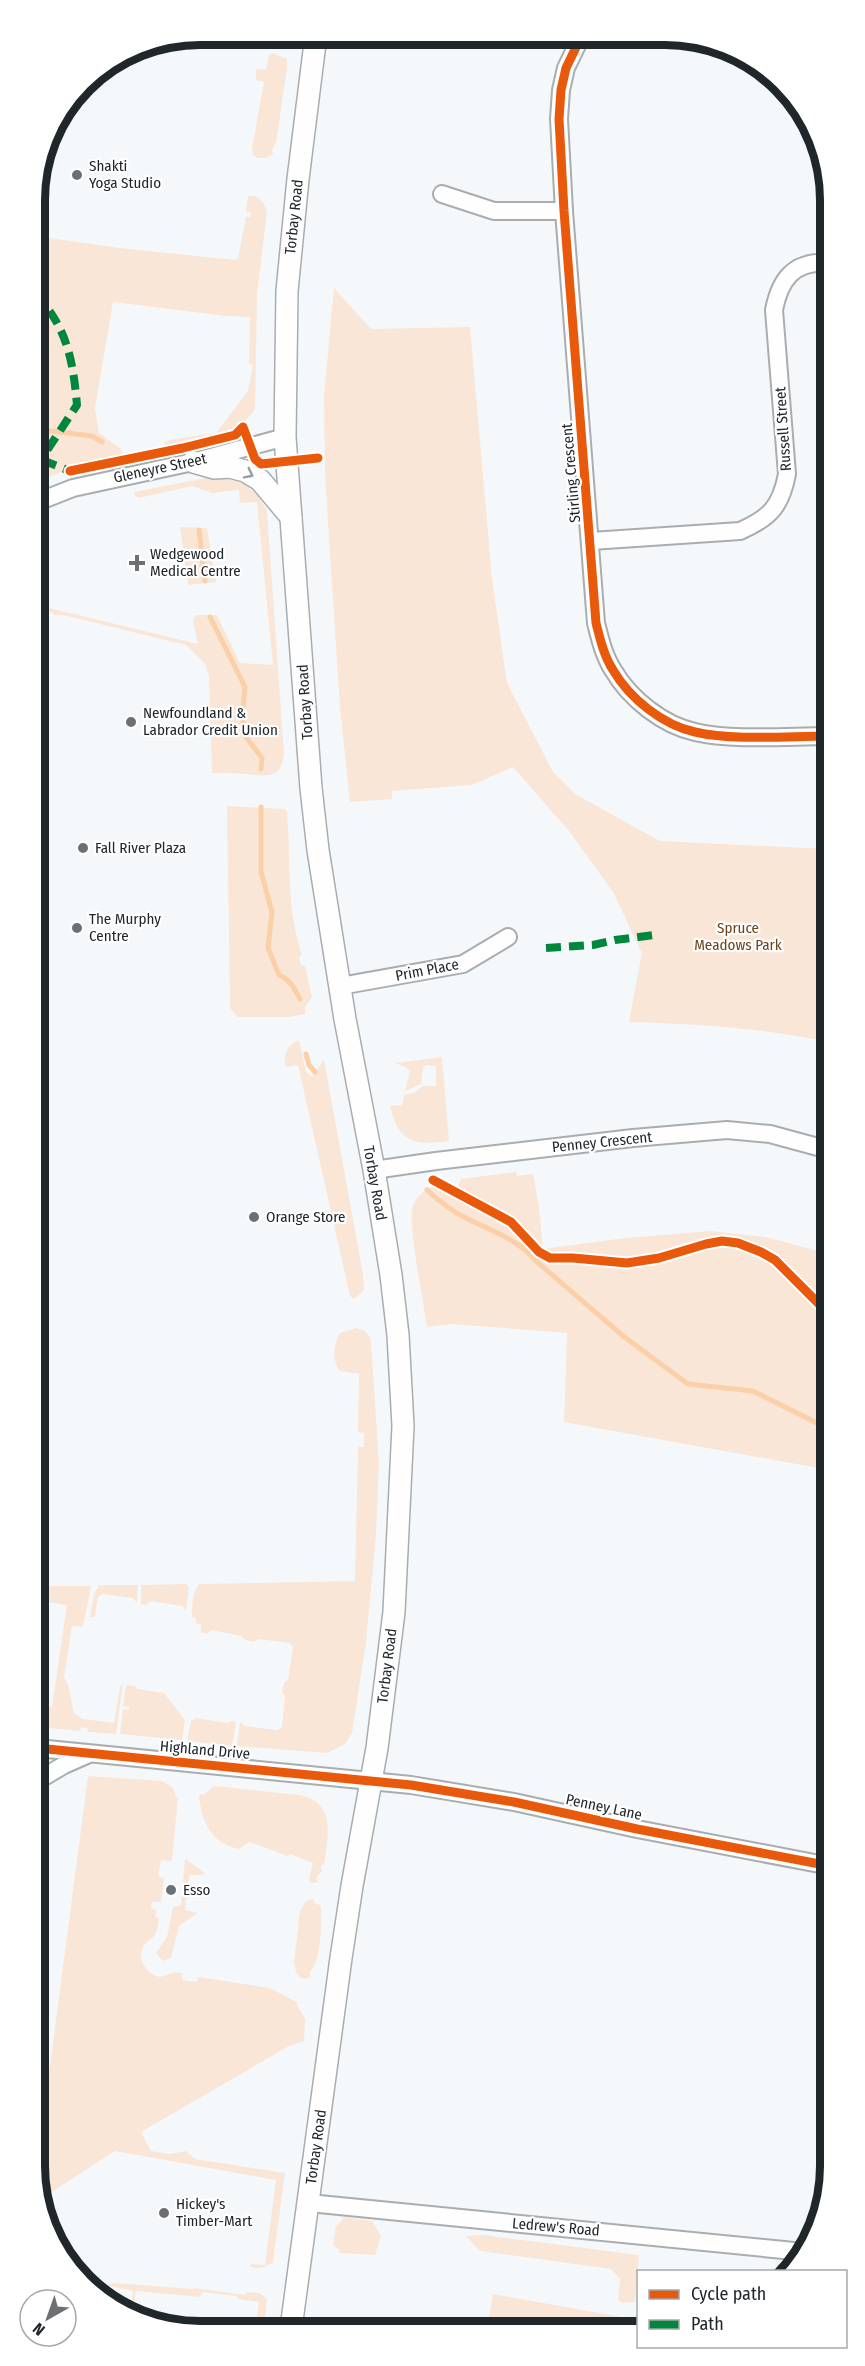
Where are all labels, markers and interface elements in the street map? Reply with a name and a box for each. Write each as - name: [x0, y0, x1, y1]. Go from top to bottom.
- place label: Shakti Yoga Studio: [89, 157, 161, 192]
- marker: Shakti Yoga Studio: [70, 168, 84, 182]
- street label: Torbay Road: [281, 179, 307, 255]
- street label: Russell Street: [771, 386, 795, 472]
- street label: Stirling Crescent: [558, 422, 584, 524]
- street label: Gleneyre Street: [112, 449, 208, 487]
- one-way arrow: [243, 467, 253, 478]
- place label: Wedgewood Medical Centre: [150, 545, 241, 580]
- marker: Wedgewood Medical Centre: [128, 554, 146, 572]
- street label: Torbay Road: [293, 664, 317, 740]
- place label: Newfoundland & Labrador Credit Union: [143, 704, 278, 739]
- marker: Newfoundland & Labrador Credit Union: [124, 715, 138, 729]
- place label: Fall River Plaza: [95, 839, 186, 857]
- marker: Fall River Plaza: [76, 841, 90, 855]
- place label: The Murphy Centre: [89, 910, 161, 945]
- park label: Spruce Meadows Park: [694, 919, 782, 954]
- marker: The Murphy Centre: [70, 921, 84, 935]
- street label: Prim Place: [394, 955, 460, 985]
- street label: Penney Crescent: [551, 1128, 653, 1156]
- street label: Torbay Road: [360, 1144, 390, 1222]
- place label: Orange Store: [266, 1208, 345, 1226]
- marker: Orange Store: [247, 1210, 261, 1224]
- street label: Torbay Road: [373, 1627, 401, 1705]
- street label: Highland Drive: [159, 1737, 251, 1763]
- street label: Penney Lane: [564, 1790, 644, 1824]
- place label: Esso: [183, 1881, 211, 1899]
- marker: Esso: [164, 1883, 178, 1897]
- street label: Torbay Road: [302, 2108, 330, 2186]
- place label: Hickey's Timber-Mart: [176, 2195, 252, 2230]
- marker: Hickey's Timber-Mart: [157, 2206, 171, 2220]
- street label: Ledrew's Road: [512, 2214, 600, 2240]
- legend: [637, 2270, 847, 2348]
- text: Cycle path: [691, 2283, 766, 2305]
- north arrow: [18, 2288, 78, 2348]
- text: Path: [691, 2313, 724, 2335]
- text: N: [29, 2319, 48, 2339]

